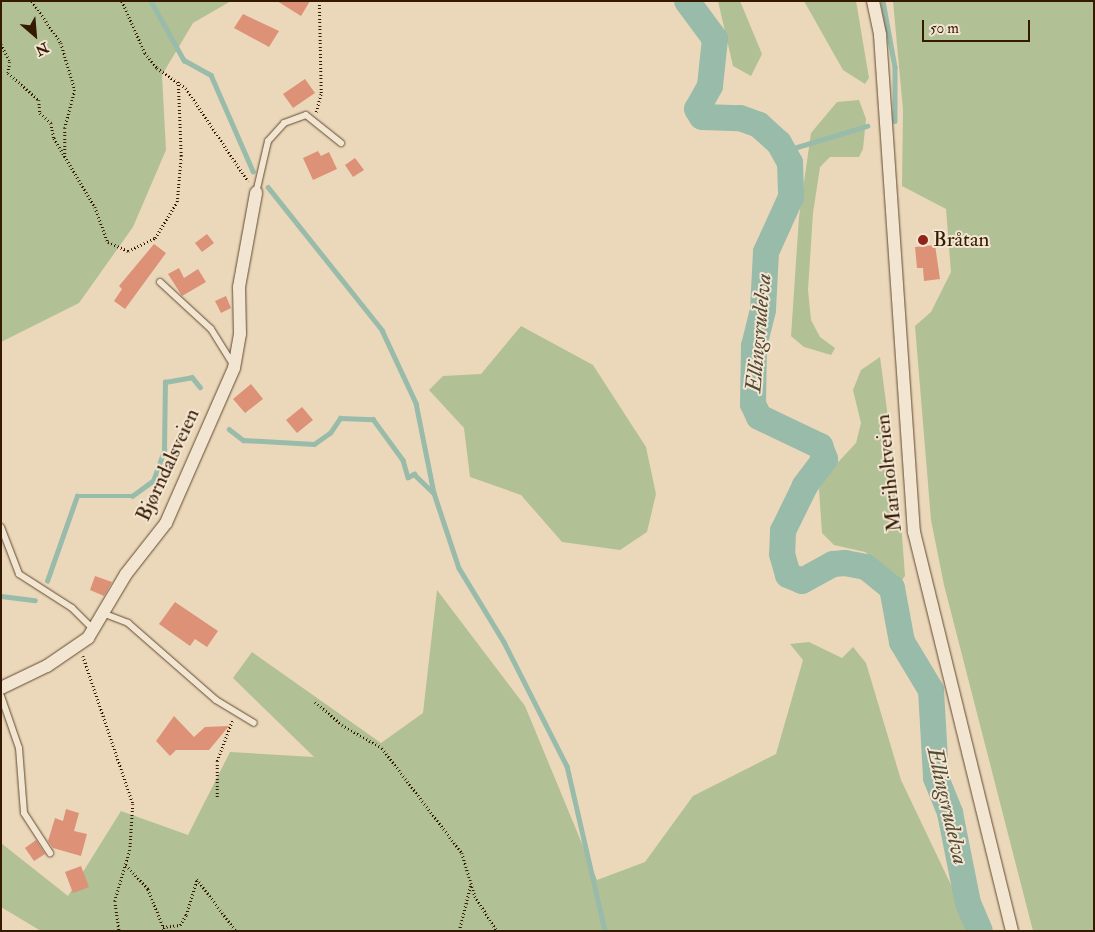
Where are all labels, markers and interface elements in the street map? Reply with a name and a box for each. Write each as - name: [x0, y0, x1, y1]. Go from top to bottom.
- north arrow: [10, 10, 60, 60]
- scale bar: [925, 10, 1032, 42]
- text: 50 m: [930, 19, 959, 38]
- text: N: [33, 38, 51, 59]
- place label: Bråtan: [933, 227, 989, 253]
- marker: Bråtan: [917, 234, 929, 246]
- water label: Ellingsrudelva: [741, 272, 777, 394]
- street label: Bjørndalsveien: [131, 405, 205, 525]
- street label: Mariholtveien: [870, 413, 908, 533]
- water label: Ellingsrudelva: [921, 745, 973, 867]

